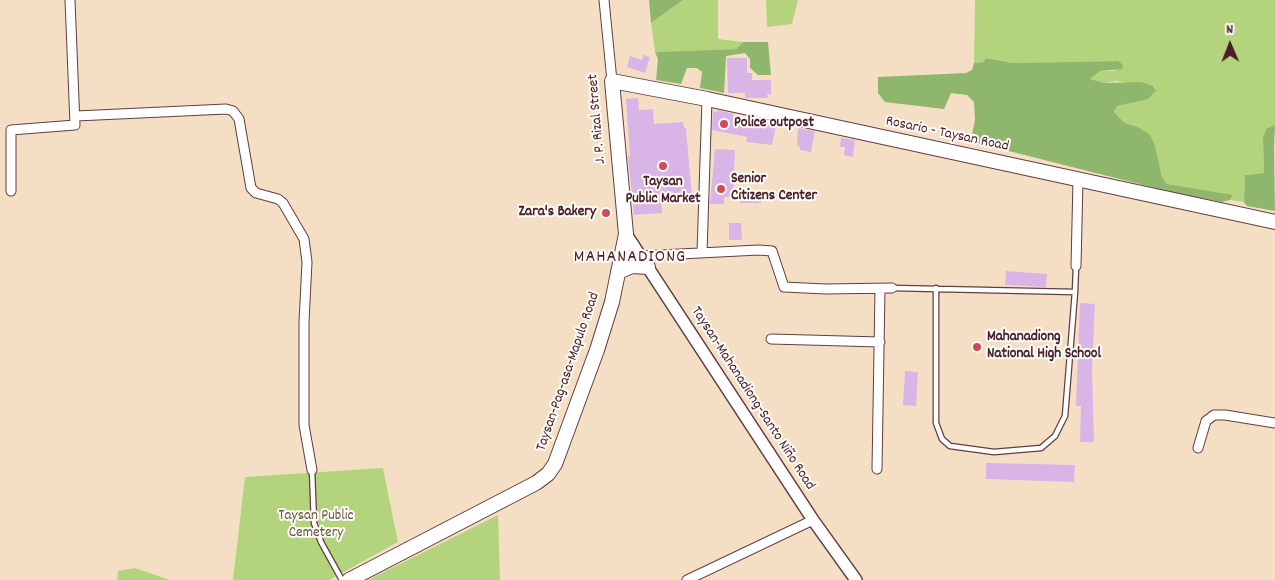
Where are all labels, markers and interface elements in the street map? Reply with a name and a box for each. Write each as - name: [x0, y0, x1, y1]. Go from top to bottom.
- north arrow: [1205, 20, 1255, 70]
- text: N: [1226, 20, 1233, 40]
- street label: J. P. Rizal Street: [585, 73, 611, 165]
- street label: Rosario - Taysan Road: [884, 113, 1010, 157]
- place label: Police outpost: [734, 115, 814, 133]
- marker: Police outpost: [718, 118, 730, 130]
- marker: Taysan Public Market: [657, 160, 669, 172]
- place label: Senior Citizens Center: [731, 171, 817, 206]
- place label: Taysan Public Market: [625, 174, 701, 209]
- marker: Senior Citizens Center: [715, 183, 727, 195]
- place label: Zara's Bakery: [519, 204, 596, 222]
- marker: Zara's Bakery: [600, 207, 612, 219]
- district label: MAHANADIONG: [572, 248, 688, 270]
- street label: Taysan-Pag-asa-Mapulo Road: [533, 290, 605, 454]
- street label: Taysan-Mahanadiong-Santo Niño Road: [686, 304, 818, 494]
- place label: Mahanadiong National High School: [987, 329, 1101, 364]
- marker: Mahanadiong National High School: [971, 341, 983, 353]
- park label: Taysan Public Cemetery: [279, 508, 353, 543]

